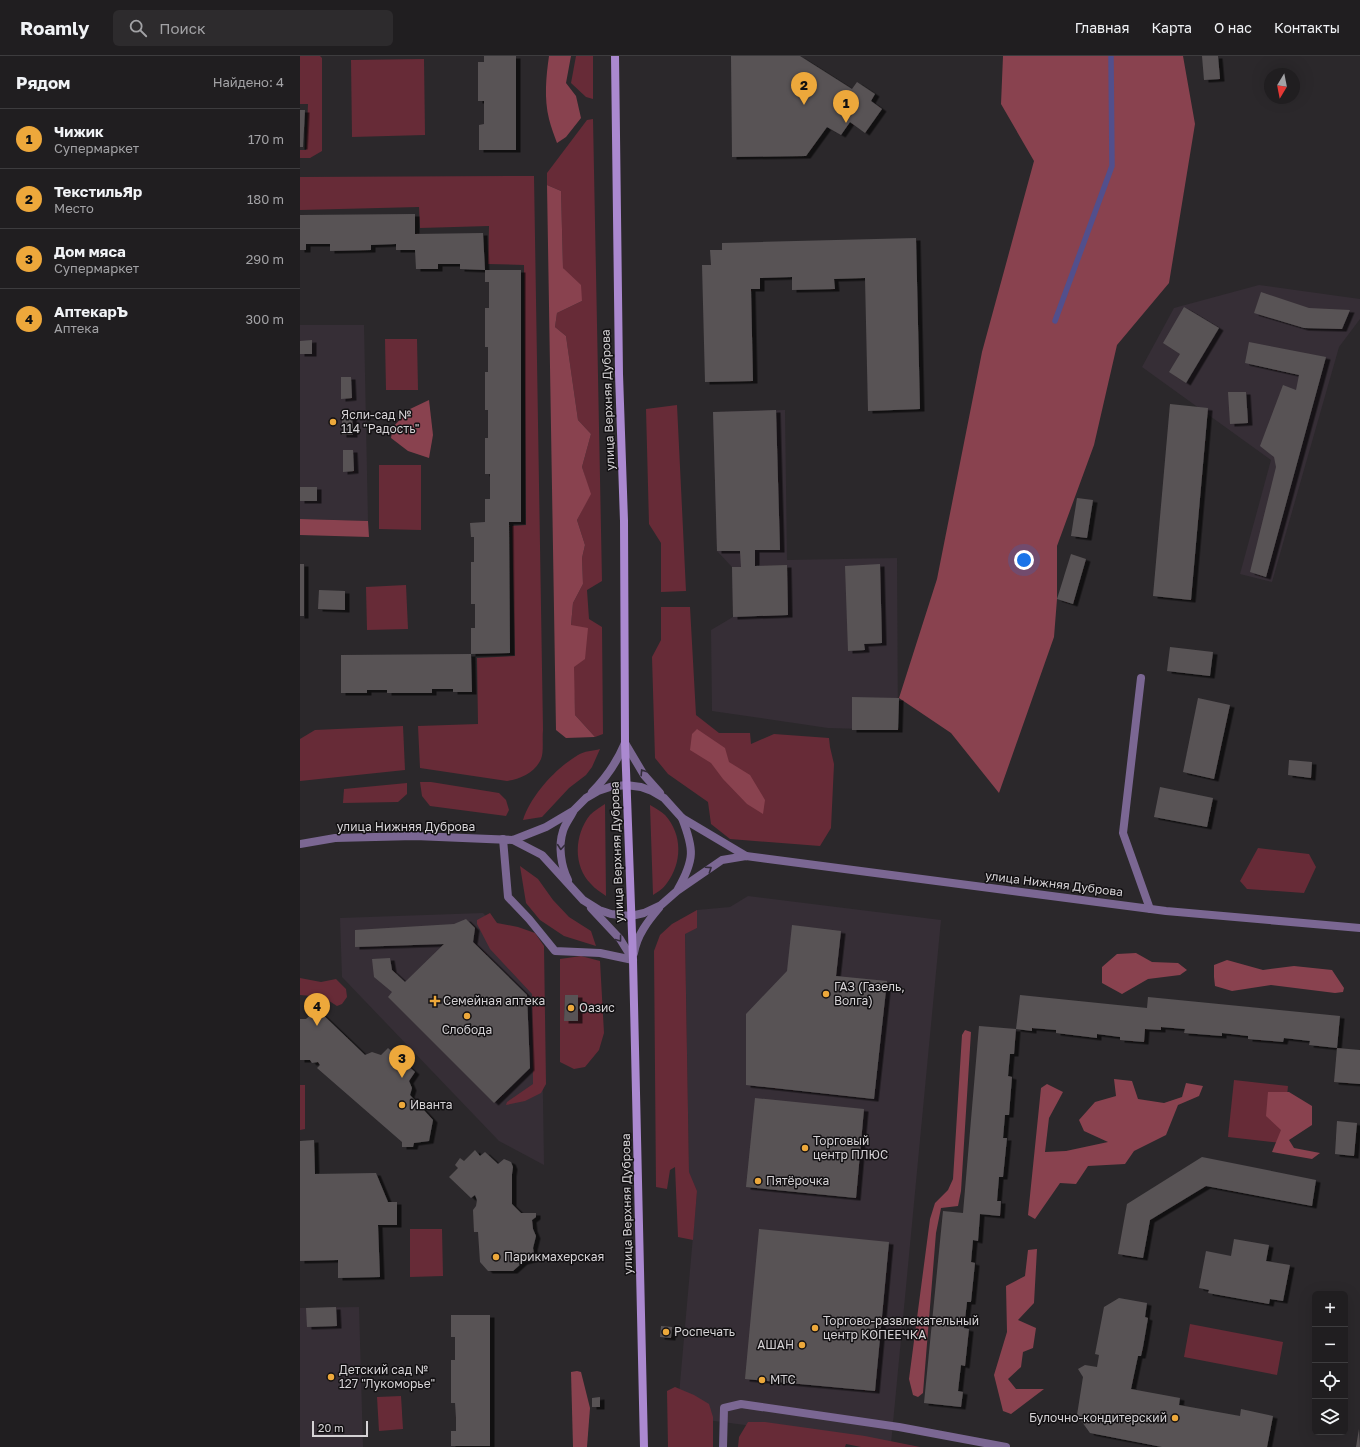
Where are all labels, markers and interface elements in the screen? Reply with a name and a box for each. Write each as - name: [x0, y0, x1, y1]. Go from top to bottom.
- search box: [113, 10, 393, 46]
- text: Roamly: [20, 16, 89, 39]
- icon: search: [127, 17, 149, 39]
- text: Поиск: [159, 19, 206, 37]
- text: Главная: [1075, 19, 1129, 36]
- text: Карта: [1151, 19, 1192, 36]
- text: О нас: [1214, 19, 1252, 36]
- text: Контакты: [1274, 19, 1340, 36]
- north arrow: [1264, 68, 1300, 104]
- text: Рядом: [16, 72, 70, 93]
- pin: 2: [791, 72, 817, 105]
- text: Найдено: 4: [213, 74, 284, 90]
- pin: 1: [833, 90, 859, 123]
- text: Чижик: [54, 122, 104, 140]
- text: 1: [26, 131, 32, 147]
- text: 170 m: [248, 131, 284, 147]
- text: Супермаркет: [54, 140, 139, 156]
- text: ТекстильЯр: [54, 182, 142, 200]
- text: 2: [25, 191, 33, 207]
- text: 180 m: [247, 191, 284, 207]
- text: Место: [54, 200, 94, 216]
- text: Дом мяса: [54, 242, 126, 260]
- text: 3: [25, 251, 33, 267]
- text: 290 m: [246, 251, 284, 267]
- text: Супермаркет: [54, 260, 139, 276]
- text: АптекарЪ: [54, 302, 128, 320]
- text: 4: [25, 311, 33, 327]
- text: 300 m: [246, 311, 284, 327]
- text: Аптека: [54, 320, 99, 336]
- street label: улица Верхняя Дуброва: [598, 329, 617, 471]
- place label: Ясли-сад № 114 "Радость": [341, 407, 419, 436]
- marker: Ясли-сад № 114 "Радость": [328, 417, 338, 427]
- your location: [1014, 550, 1034, 570]
- one-way arrow: [640, 769, 647, 776]
- street label: улица Верхняя Дуброва: [607, 781, 626, 923]
- street label: улица Нижняя Дуброва: [337, 819, 475, 834]
- one-way arrow: [557, 844, 566, 850]
- one-way arrow: [704, 867, 711, 874]
- street label: улица Нижняя Дуброва: [984, 868, 1124, 899]
- one-way arrow: [614, 935, 621, 942]
- place label: ГАЗ (Газель, Волга): [834, 979, 905, 1008]
- marker: ГАЗ (Газель, Волга): [821, 989, 831, 999]
- pin: 4: [304, 993, 330, 1026]
- place label: Семейная аптека: [443, 993, 545, 1008]
- marker: Семейная аптека: [430, 996, 440, 1006]
- place label: Оазис: [579, 1000, 615, 1015]
- marker: Оазис: [566, 1003, 576, 1013]
- marker: Слобода: [462, 1011, 472, 1021]
- place label: Слобода: [442, 1022, 492, 1037]
- pin: 3: [389, 1045, 415, 1078]
- place label: Иванта: [410, 1097, 452, 1112]
- marker: Иванта: [397, 1100, 407, 1110]
- street label: улица Верхняя Дуброва: [618, 1133, 635, 1275]
- place label: Торговый центр ПЛЮС: [813, 1133, 888, 1162]
- marker: Торговый центр ПЛЮС: [800, 1143, 810, 1153]
- place label: Пятёрочка: [766, 1173, 829, 1188]
- marker: Пятёрочка: [753, 1176, 763, 1186]
- place label: Парикмахерская: [504, 1249, 604, 1264]
- marker: Парикмахерская: [491, 1252, 501, 1262]
- map controls: [1312, 1291, 1348, 1435]
- button: +: [1312, 1291, 1348, 1327]
- place label: Торгово-развлекательный центр КОПЕЕЧКА: [823, 1313, 979, 1342]
- marker: Торгово-развлекательный центр КОПЕЕЧКА: [810, 1323, 820, 1333]
- place label: Роспечать: [674, 1324, 735, 1339]
- marker: Роспечать: [661, 1327, 671, 1337]
- button: −: [1312, 1327, 1348, 1363]
- place label: АШАН: [757, 1337, 794, 1352]
- marker: АШАН: [797, 1340, 807, 1350]
- place label: Детский сад № 127 "Лукоморье": [339, 1362, 435, 1391]
- button: locate: [1312, 1363, 1348, 1399]
- marker: Детский сад № 127 "Лукоморье": [326, 1372, 336, 1382]
- place label: МТС: [770, 1372, 796, 1387]
- marker: МТС: [757, 1375, 767, 1385]
- button: layers: [1312, 1399, 1348, 1435]
- place label: Булочно-кондитерский: [1029, 1410, 1167, 1425]
- marker: Булочно-кондитерский: [1170, 1413, 1180, 1423]
- scale bar: [312, 1419, 368, 1438]
- text: 20 m: [318, 1421, 344, 1434]

